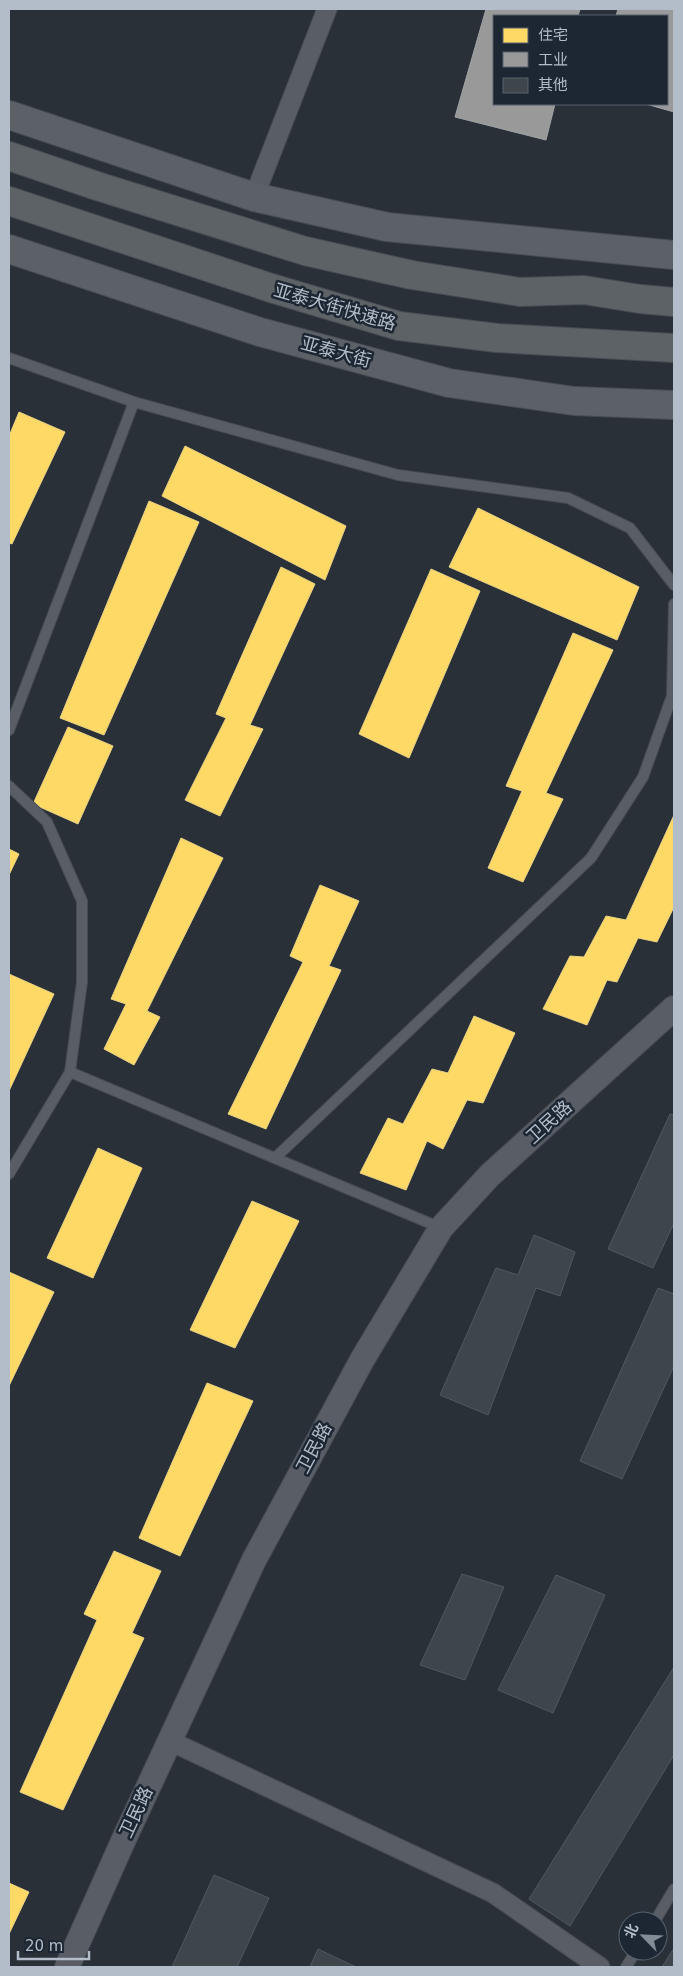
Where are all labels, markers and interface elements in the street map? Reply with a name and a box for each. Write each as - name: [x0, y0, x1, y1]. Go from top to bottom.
- legend: [493, 15, 668, 105]
- text: 住宅: [538, 26, 568, 44]
- text: 工业: [538, 51, 568, 69]
- text: 其他: [538, 76, 568, 94]
- street label: 亚泰大街快速路: [272, 279, 399, 334]
- street label: 亚泰大街: [299, 332, 374, 371]
- street label: 卫民路: [522, 1096, 576, 1147]
- street label: 卫民路: [292, 1419, 336, 1477]
- street label: 卫民路: [115, 1783, 156, 1841]
- north arrow: [618, 1911, 668, 1961]
- text: 北: [621, 1921, 641, 1940]
- scale bar: [18, 1928, 89, 1960]
- text: 20 m: [25, 1937, 63, 1955]

